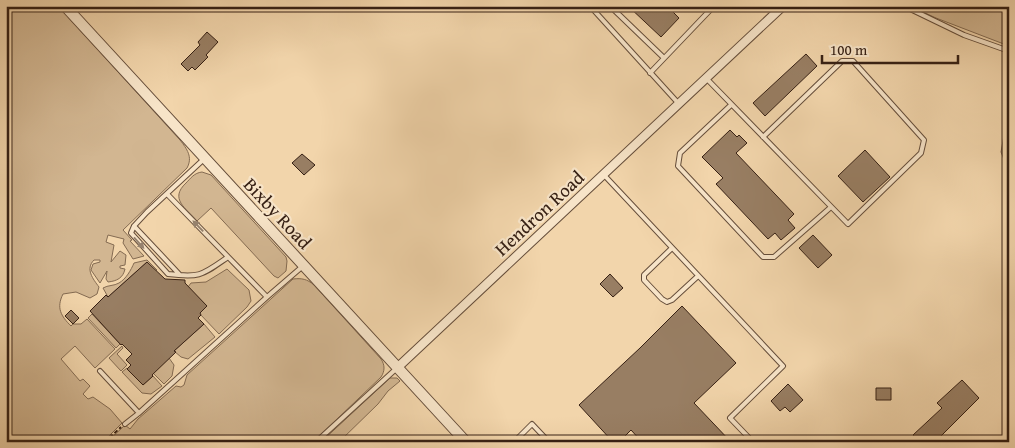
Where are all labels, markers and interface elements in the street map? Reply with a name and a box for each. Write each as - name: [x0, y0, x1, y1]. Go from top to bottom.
- scale bar: [822, 32, 959, 64]
- text: 100 m: [830, 39, 868, 60]
- street label: Hendron Road: [488, 163, 591, 262]
- street label: Bixby Road: [237, 171, 319, 256]
- one-way arrow: [192, 220, 204, 232]
- one-way arrow: [133, 236, 145, 248]

